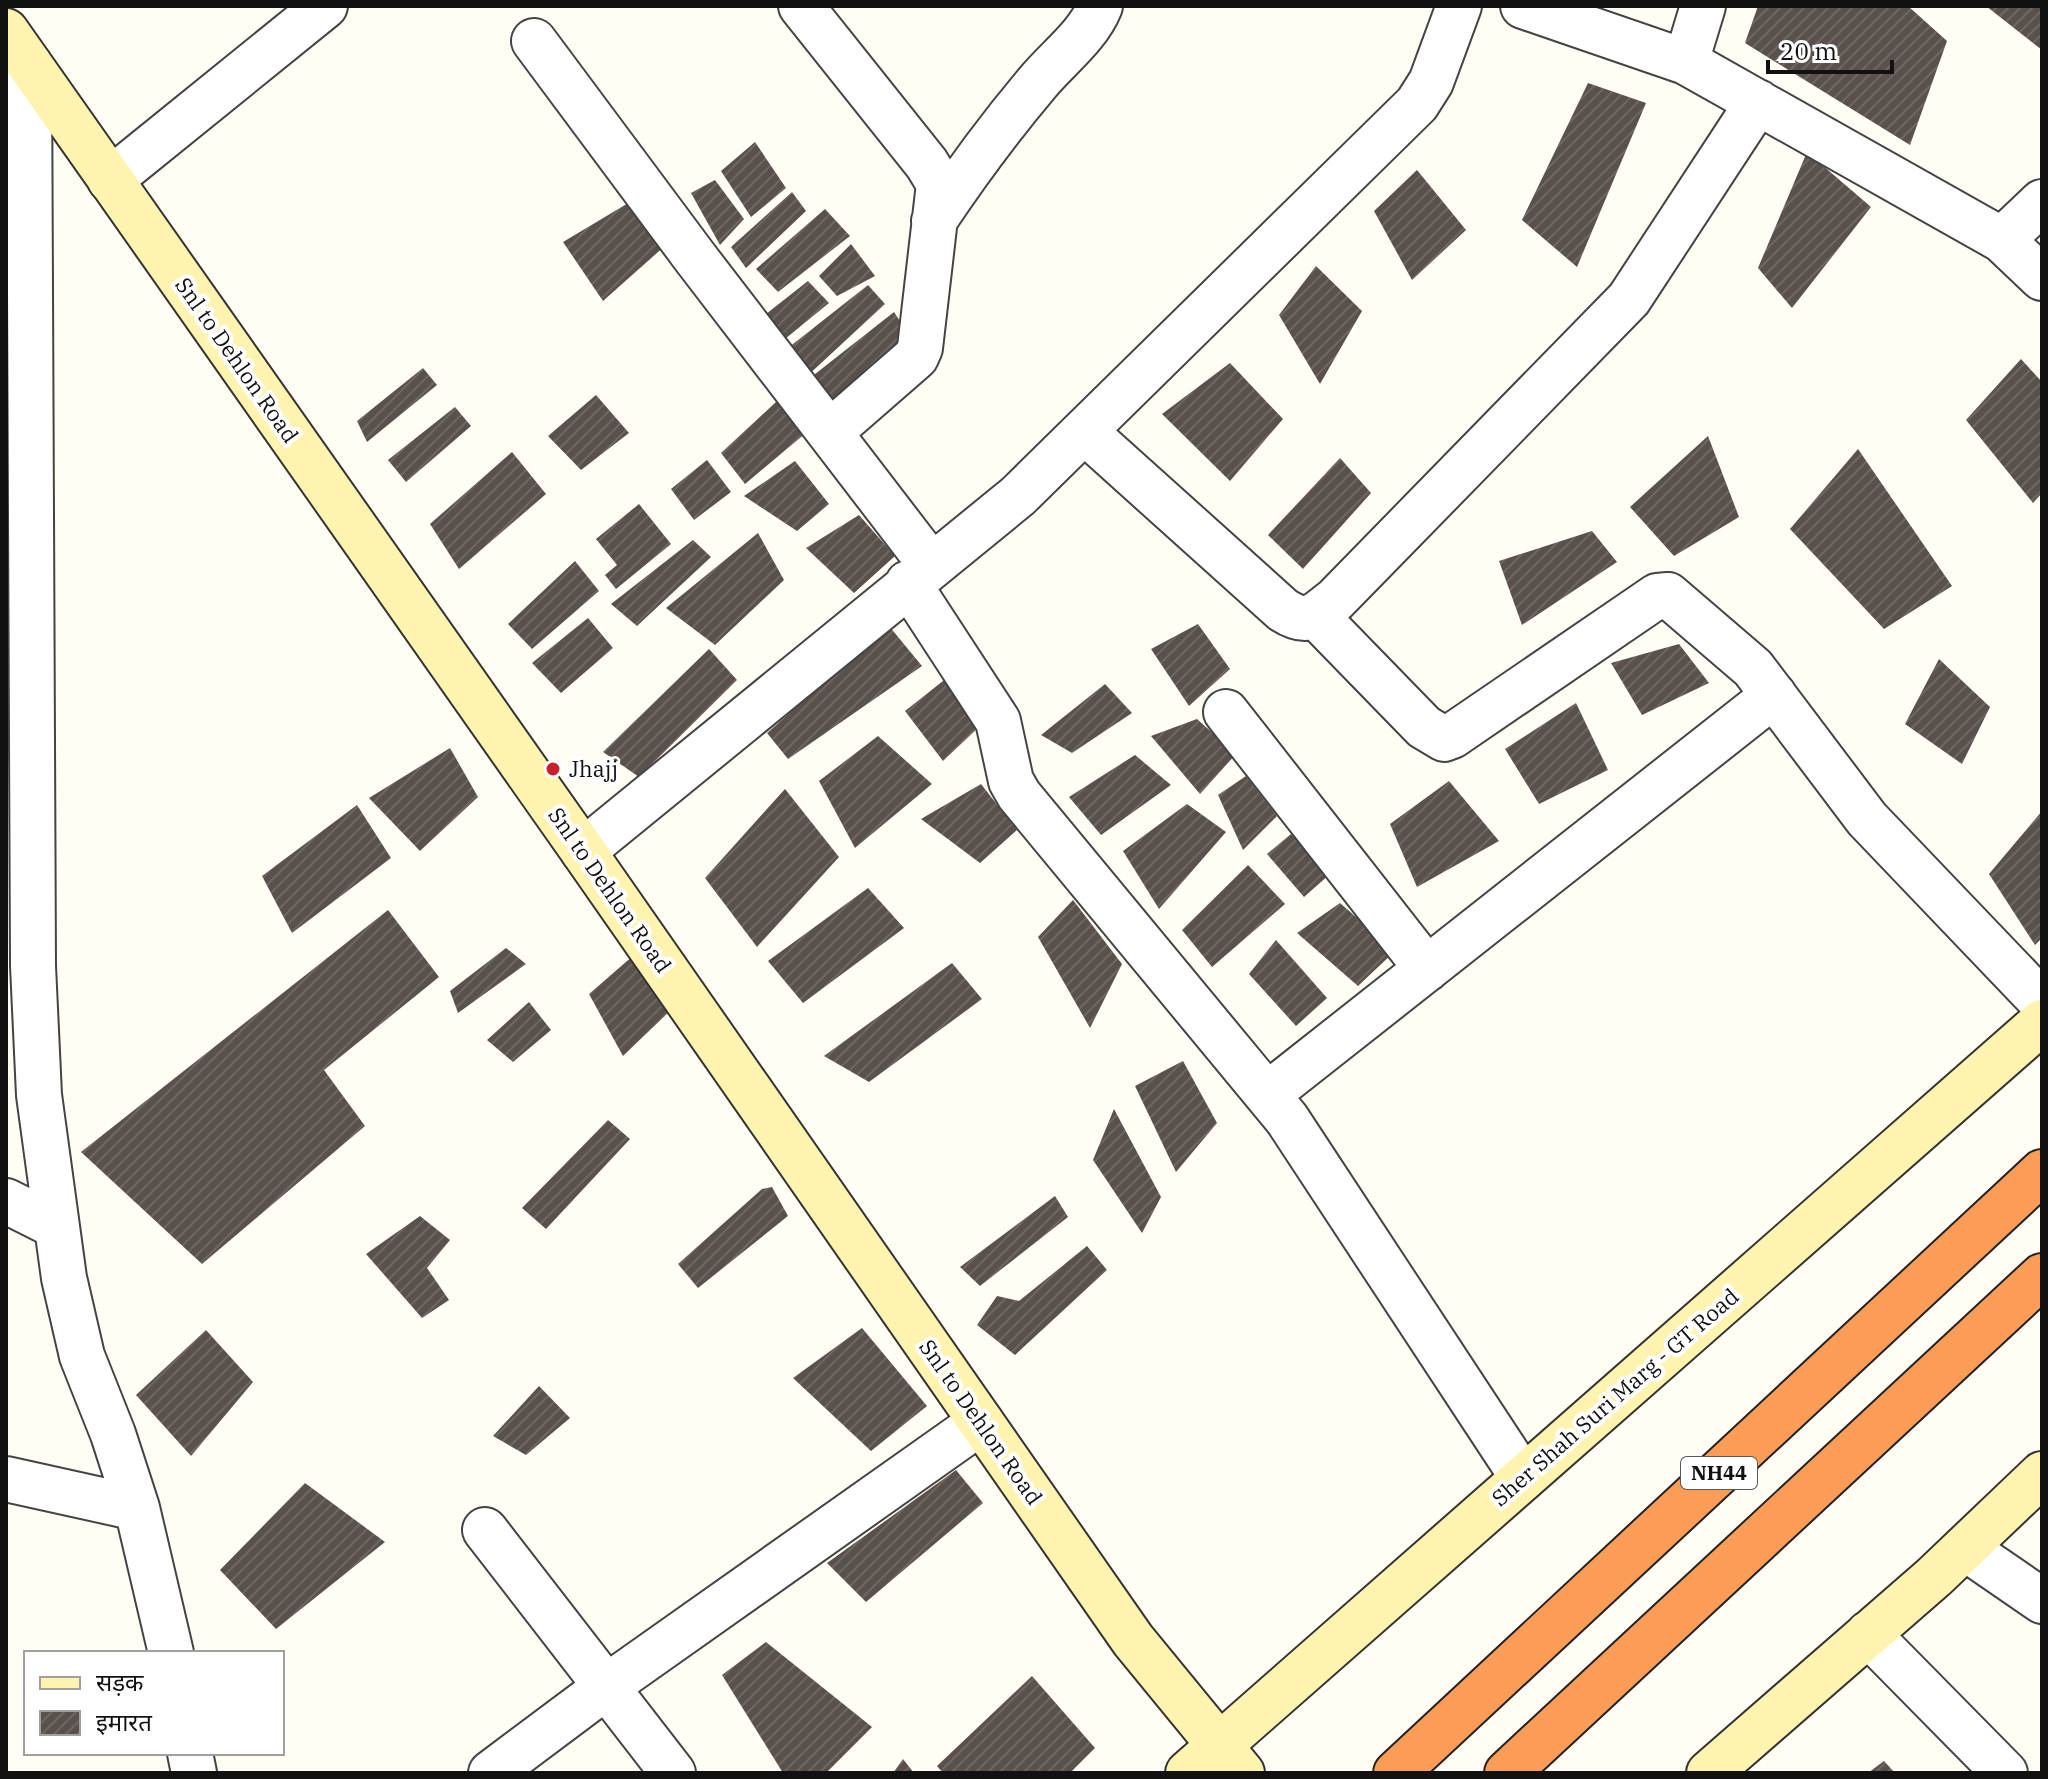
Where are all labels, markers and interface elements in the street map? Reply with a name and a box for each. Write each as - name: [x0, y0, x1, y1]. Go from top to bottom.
- scale bar: [1768, 24, 1892, 74]
- text: 20 m: [1780, 35, 1837, 67]
- street label: Snl to Dehlon Road: [169, 271, 305, 448]
- place label: Jhajj: [569, 754, 618, 783]
- marker: Jhajj: [544, 760, 562, 778]
- street label: Snl to Dehlon Road: [542, 801, 678, 978]
- street label: Sher Shah Suri Marg - GT Road: [1485, 1281, 1744, 1512]
- street label: Snl to Dehlon Road: [913, 1333, 1049, 1510]
- road number: NH44: [1681, 1457, 1757, 1489]
- legend: [24, 1651, 284, 1755]
- text: सड़क: [96, 1666, 144, 1698]
- text: इमारत: [96, 1706, 153, 1738]

